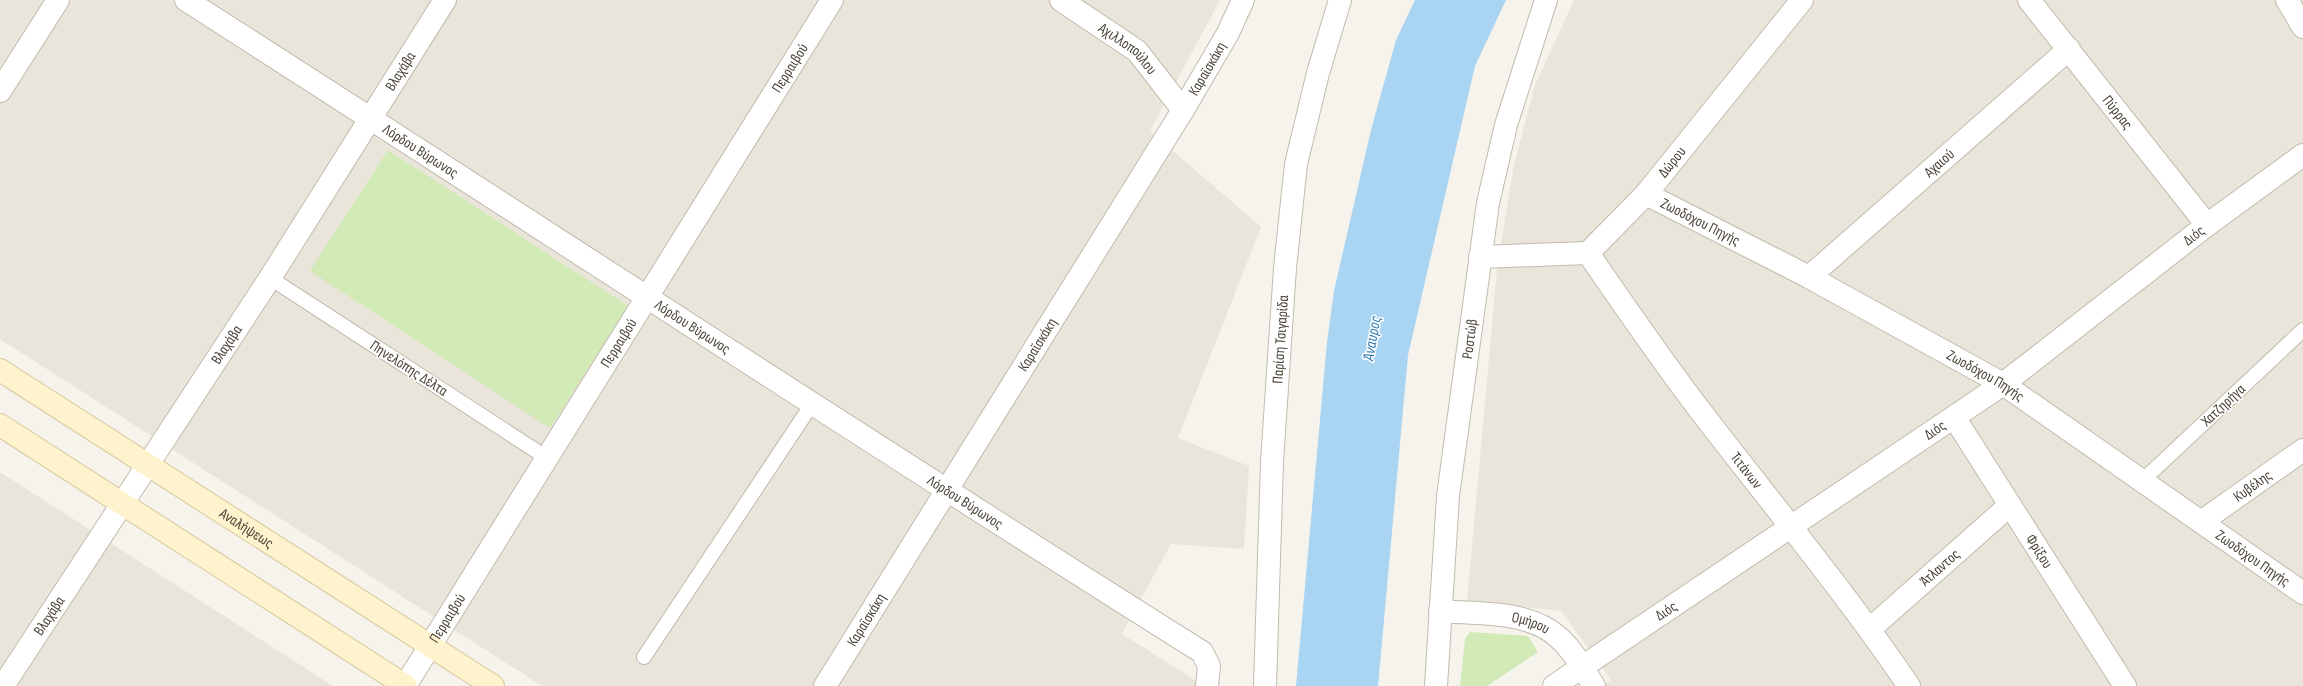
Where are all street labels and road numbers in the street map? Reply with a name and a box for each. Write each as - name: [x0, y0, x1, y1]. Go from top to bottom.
- street label: Αχιλλοπούλου: [1094, 18, 1161, 79]
- street label: Καραϊσκάκη: [1184, 39, 1231, 99]
- street label: Περραιβού: [768, 40, 813, 96]
- street label: Βλαχάβα: [381, 48, 421, 95]
- street label: Πύρρας: [2098, 91, 2137, 134]
- street label: Λόρδου Βύρωνος: [378, 119, 462, 183]
- street label: Δώρου: [1654, 143, 1690, 182]
- street label: Αχαιού: [1919, 145, 1959, 182]
- street label: Ζωοδόχου Πηγής: [1657, 194, 1743, 250]
- street label: Διός: [2179, 221, 2209, 250]
- street label: Παρίση Τσιγαρίδα: [1268, 294, 1293, 384]
- street label: Λόρδου Βύρωνος: [650, 295, 734, 359]
- street label: Περραιβού: [596, 315, 641, 371]
- street label: Καραϊσκάκη: [1014, 315, 1061, 375]
- street label: Ροστώβ: [1458, 318, 1482, 360]
- street label: Βλαχάβα: [207, 321, 247, 368]
- street label: Πηνελόπης Δέλτα: [366, 336, 452, 401]
- street label: Ζωοδόχου Πηγής: [1943, 346, 2028, 406]
- street label: Χατζηρήγα: [2196, 380, 2250, 431]
- street label: Διός: [1921, 416, 1950, 444]
- street label: Τιτάνων: [1726, 448, 1767, 493]
- street label: Κυβέλης: [2230, 466, 2276, 506]
- street label: Λόρδου Βύρωνος: [923, 471, 1007, 534]
- street label: Αναλήψεως: [215, 504, 277, 553]
- street label: Ζωοδόχου Πηγής: [2212, 526, 2294, 591]
- street label: Φρίξου: [2021, 531, 2057, 572]
- street label: Άτλαντος: [1916, 545, 1964, 590]
- street label: Περραιβού: [425, 590, 470, 647]
- street label: Καραϊσκάκη: [843, 590, 890, 650]
- street label: Βλαχάβα: [30, 592, 70, 639]
- street label: Διός: [1652, 597, 1681, 625]
- street label: Ομήρου: [1510, 608, 1553, 639]

